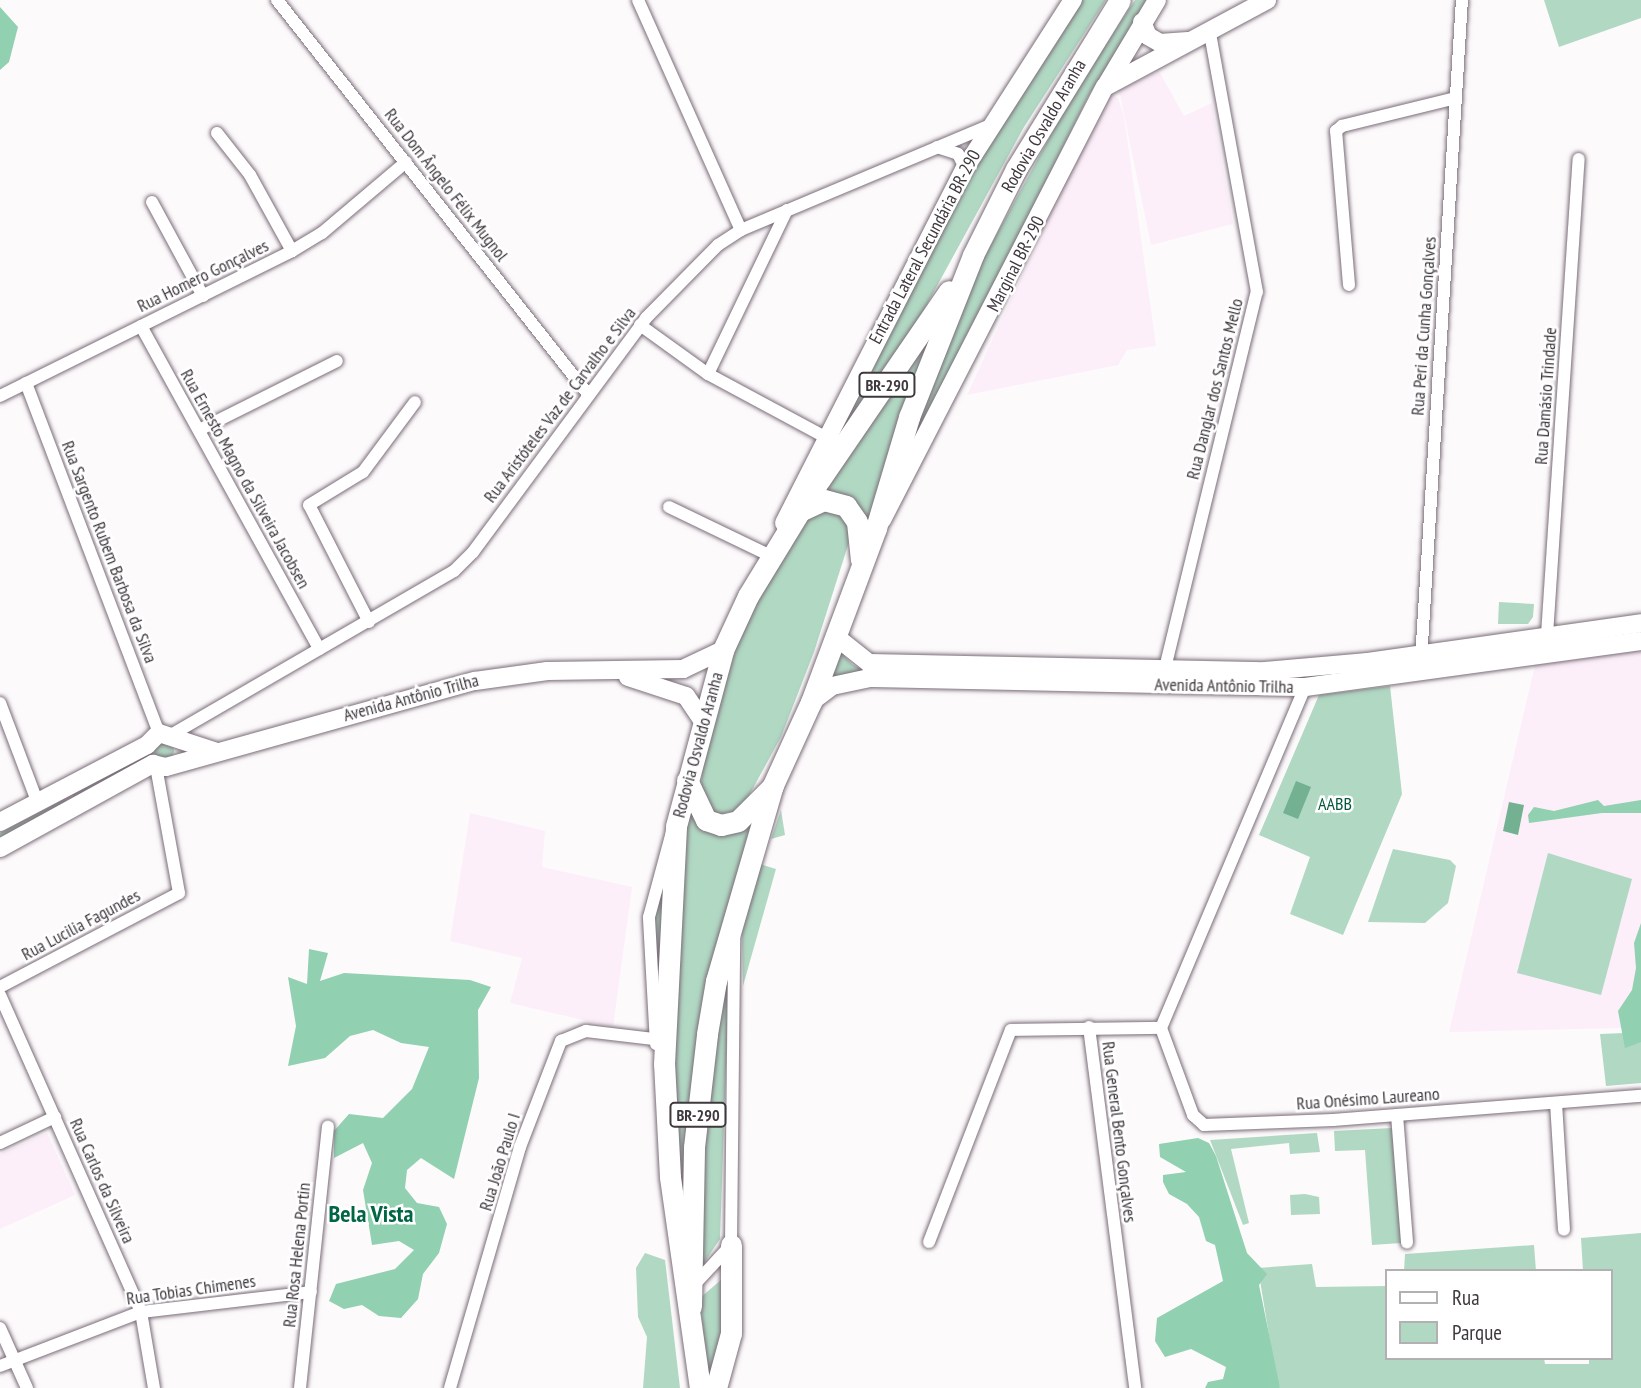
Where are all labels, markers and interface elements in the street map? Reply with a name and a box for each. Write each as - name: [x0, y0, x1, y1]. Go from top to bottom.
- street label: Rodovia Osvaldo Aranha: [997, 55, 1091, 197]
- street label: Rua Dom Ângelo Félix Mugnol: [379, 104, 513, 266]
- street label: Entrada Lateral Secundária BR-290: [865, 146, 985, 348]
- street label: Marginal BR-290: [983, 213, 1049, 315]
- street label: Rua Homero Gonçalves: [134, 235, 272, 317]
- street label: Rua Peri da Cunha Gonçalves: [1407, 236, 1441, 416]
- street label: Rua Danglar dos Santos Mello: [1182, 296, 1248, 482]
- street label: Rua Aristóteles Vaz de Carvalho e Silva: [479, 302, 641, 508]
- street label: Rua Damásio Trindade: [1530, 326, 1562, 466]
- street label: Rua Ernesto Magno da Silveira Jacobsen: [176, 366, 314, 592]
- road number: BR-290: [857, 372, 917, 398]
- street label: Rua Sargento Rubem Barbosa da Silva: [57, 438, 161, 666]
- street label: Avenida Antônio Trilha: [341, 669, 481, 727]
- street label: Rodovia Osvaldo Aranha: [668, 670, 728, 820]
- street label: Avenida Antônio Trilha: [1154, 674, 1294, 698]
- park label: AABB: [1318, 793, 1352, 815]
- street label: Rua Lucilia Fagundes: [18, 885, 144, 965]
- street label: Rua General Bento Gonçalves: [1097, 1040, 1141, 1224]
- street label: Rua Onésimo Laureano: [1296, 1083, 1440, 1115]
- road number: BR-290: [668, 1102, 728, 1128]
- street label: Rua João Paulo I: [475, 1111, 525, 1213]
- street label: Rua Carlos da Silveira: [65, 1115, 139, 1247]
- street label: Rua Rosa Helena Portin: [279, 1182, 315, 1328]
- district label: Bela Vista: [328, 1200, 414, 1228]
- legend: [1386, 1269, 1613, 1360]
- street label: Rua Tobias Chimenes: [125, 1270, 257, 1310]
- text: Rua: [1452, 1284, 1480, 1311]
- text: Parque: [1452, 1319, 1502, 1346]

